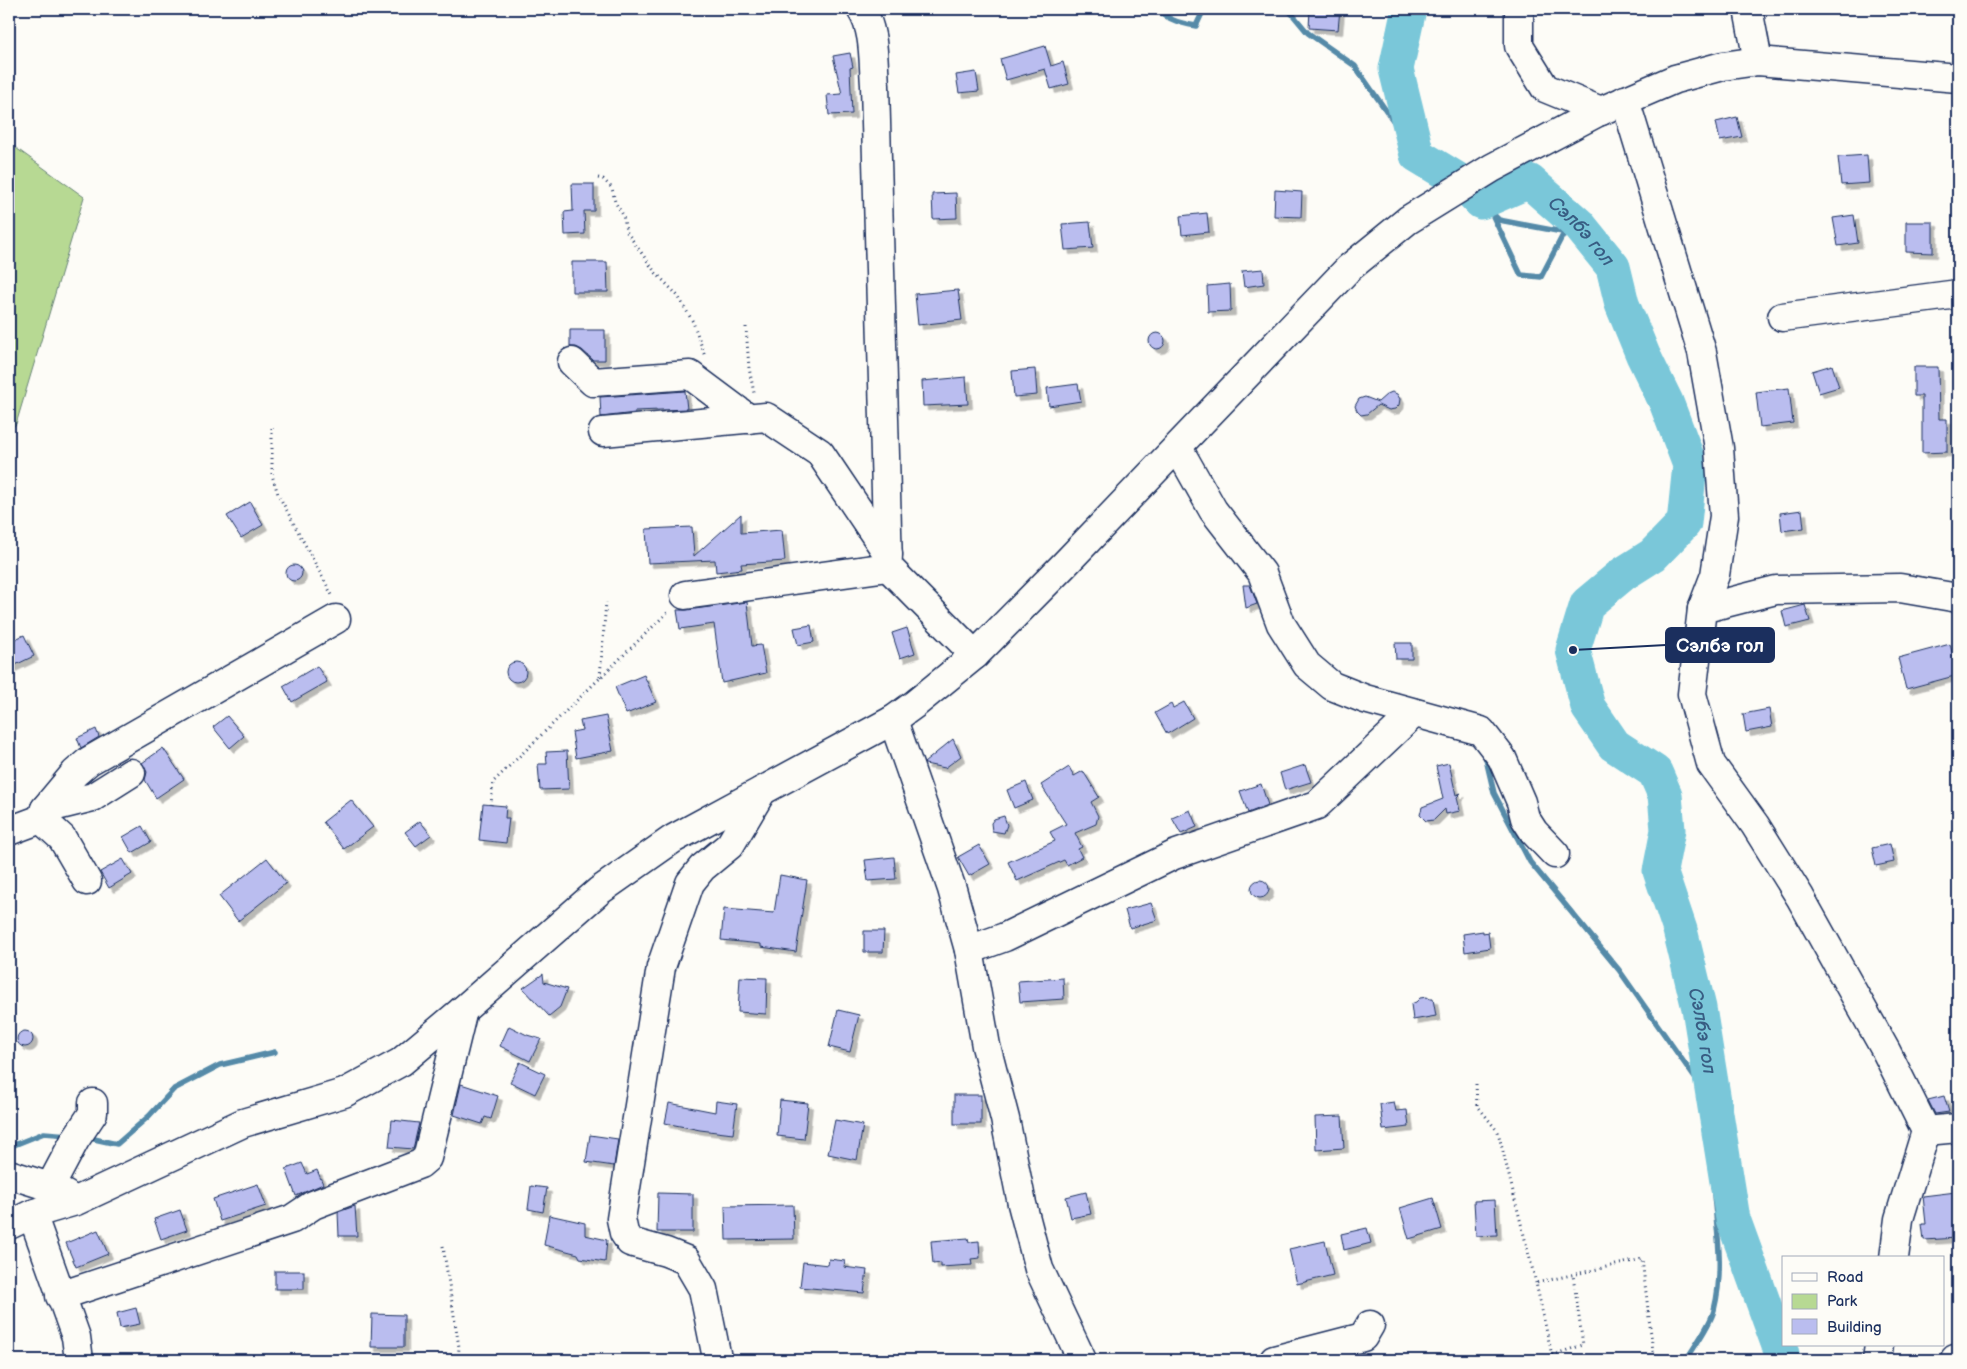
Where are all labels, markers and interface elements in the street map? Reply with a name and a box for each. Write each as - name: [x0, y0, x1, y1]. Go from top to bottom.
- water label: Сэлбэ гол: [1543, 192, 1619, 271]
- callout: Сэлбэ гол: [1666, 628, 1774, 662]
- text: Сэлбэ гол: [1676, 635, 1764, 658]
- water label: Сэлбэ гол: [1683, 985, 1721, 1076]
- legend: [1782, 1256, 1944, 1346]
- text: Road: [1827, 1268, 1863, 1287]
- text: Park: [1827, 1292, 1858, 1311]
- text: Building: [1827, 1318, 1882, 1337]

